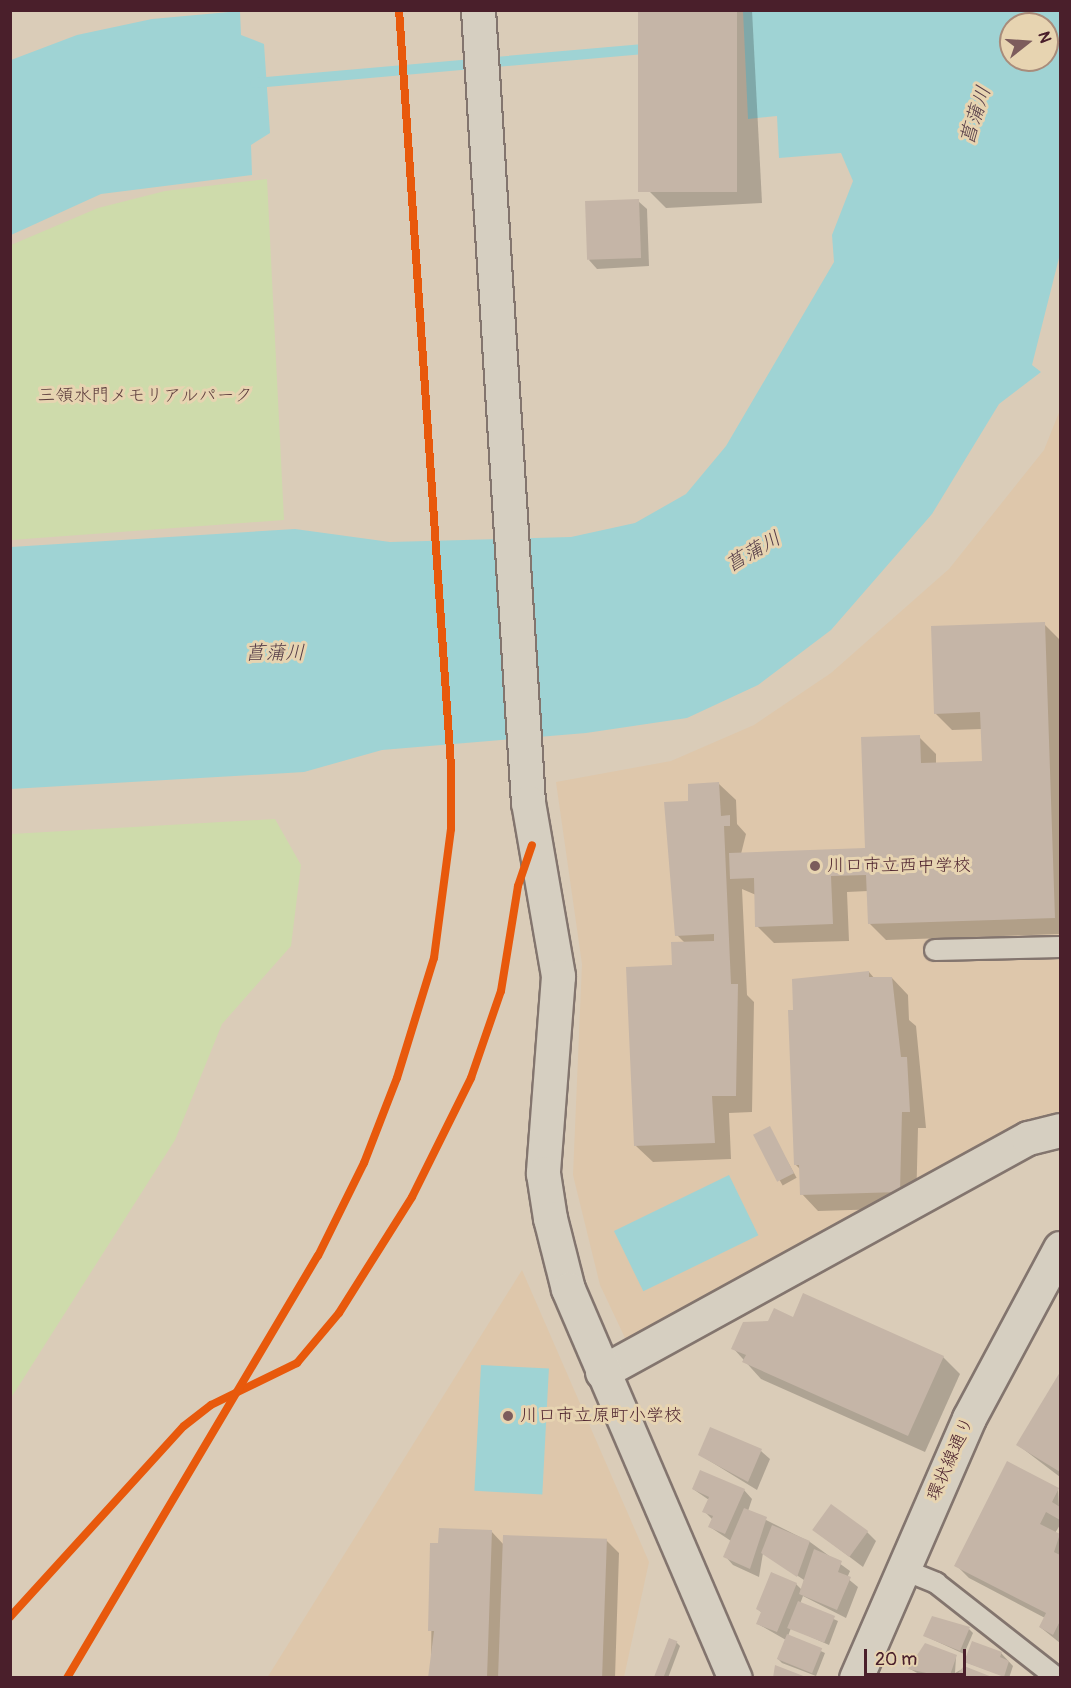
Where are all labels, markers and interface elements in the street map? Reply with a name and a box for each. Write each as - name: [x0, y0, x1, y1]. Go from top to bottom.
- north arrow: [999, 12, 1059, 72]
- text: N: [1033, 29, 1055, 45]
- water label: 菖蒲川: [954, 83, 996, 147]
- park label: 三領水門メモリアルパーク: [37, 385, 253, 407]
- water label: 菖蒲川: [721, 526, 785, 576]
- water label: 菖蒲川: [245, 640, 305, 664]
- place label: 川口市立西中学校: [827, 855, 971, 877]
- marker: 川口市立西中学校: [808, 859, 822, 873]
- place label: 川口市立原町小学校: [520, 1405, 682, 1427]
- marker: 川口市立原町小学校: [501, 1409, 515, 1423]
- street label: 環状線通り: [923, 1413, 979, 1505]
- scale bar: [867, 1637, 969, 1675]
- text: 20 m: [875, 1648, 917, 1671]

